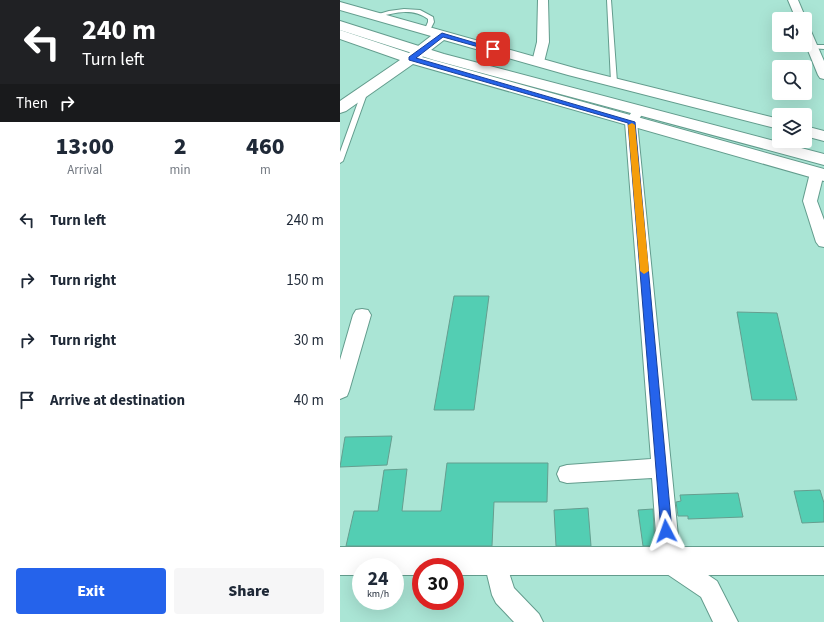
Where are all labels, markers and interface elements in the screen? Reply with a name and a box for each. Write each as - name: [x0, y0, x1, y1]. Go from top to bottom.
- text: 240 m: [82, 10, 156, 50]
- map controls: [772, 12, 812, 148]
- button: sound: [772, 12, 812, 52]
- icon: left: [16, 16, 68, 68]
- pin: [476, 32, 510, 66]
- icon: arrive: [482, 38, 504, 60]
- text: Turn left: [82, 47, 144, 72]
- button: search: [772, 60, 812, 100]
- icon: right: [56, 92, 78, 114]
- text: Then: [16, 93, 48, 114]
- button: layers: [772, 108, 812, 148]
- text: 13:00: [55, 129, 114, 164]
- text: 2: [174, 129, 187, 164]
- text: 460: [246, 129, 285, 164]
- text: Arrival: [67, 161, 102, 179]
- text: min: [170, 161, 191, 179]
- text: m: [260, 161, 271, 179]
- icon: left: [16, 209, 38, 231]
- text: Turn left: [50, 210, 106, 231]
- text: 240 m: [286, 210, 324, 231]
- icon: right: [16, 269, 38, 291]
- text: Turn right: [50, 270, 116, 291]
- text: 150 m: [286, 270, 324, 291]
- icon: right: [16, 329, 38, 351]
- text: Turn right: [50, 330, 116, 351]
- text: 30 m: [294, 330, 324, 351]
- icon: arrive: [16, 389, 38, 411]
- text: Arrive at destination: [50, 390, 185, 411]
- text: 40 m: [294, 390, 324, 411]
- position arrow: [645, 510, 687, 552]
- speed limit sign: 30: [412, 558, 464, 610]
- text: 24: [367, 565, 389, 593]
- button: Exit: [16, 568, 166, 614]
- button: Share: [174, 568, 324, 614]
- text: km/h: [367, 587, 389, 601]

